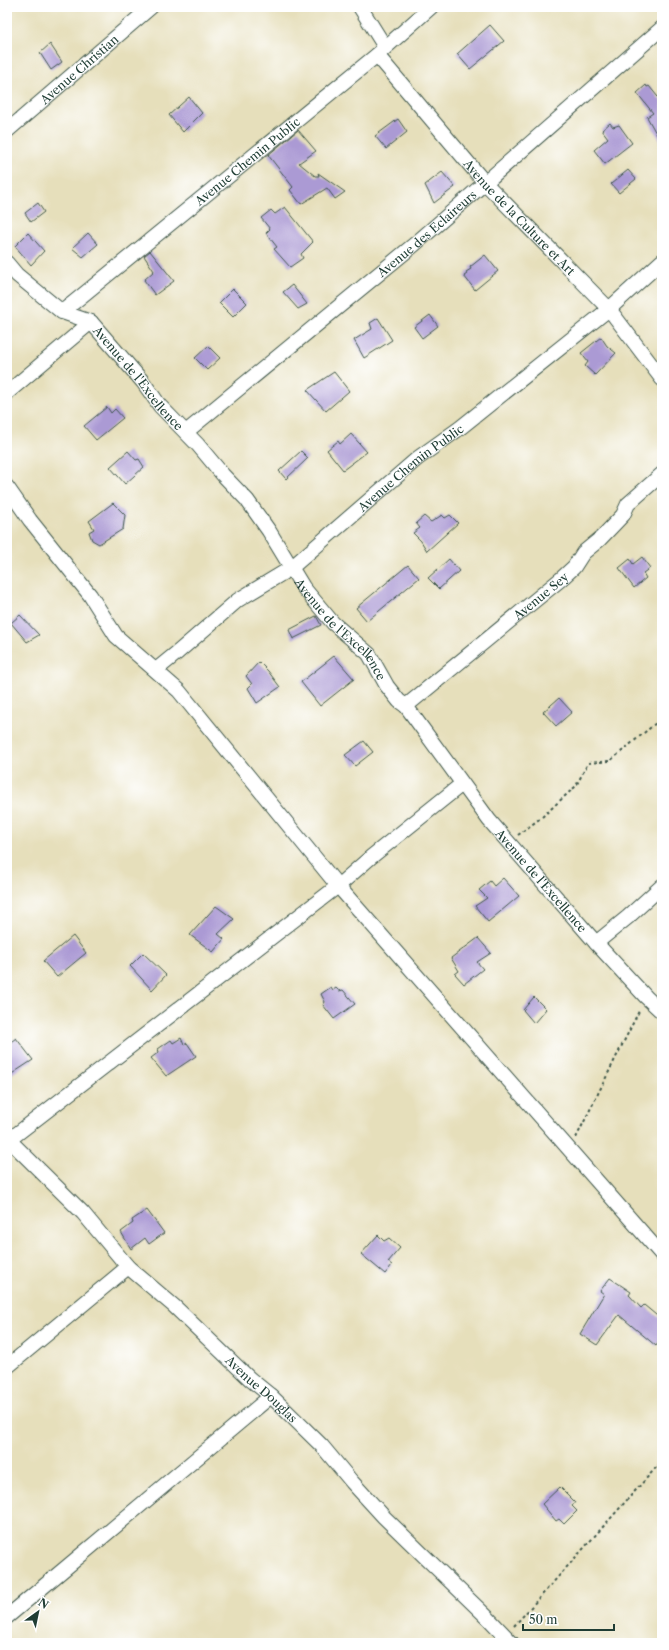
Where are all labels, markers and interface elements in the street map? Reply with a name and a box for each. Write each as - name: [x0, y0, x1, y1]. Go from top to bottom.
- street label: Avenue Christian: [36, 31, 122, 107]
- street label: Avenue Chemin Public: [191, 114, 303, 209]
- street label: Avenue de la Culture et Art: [460, 155, 579, 279]
- street label: Avenue des Eclaireurs: [373, 187, 479, 280]
- street label: Avenue de l'Excellence: [90, 322, 187, 433]
- street label: Avenue Chemin Public: [354, 421, 466, 515]
- street label: Avenue Sey: [509, 569, 571, 623]
- street label: Avenue de l'Excellence: [291, 575, 390, 683]
- street label: Avenue de l'Excellence: [492, 825, 591, 935]
- street label: Avenue Douglas: [222, 1352, 301, 1425]
- north arrow: [18, 1592, 58, 1632]
- text: N: [36, 1595, 52, 1612]
- scale bar: [523, 1606, 614, 1632]
- text: 50 m: [529, 1612, 558, 1627]

